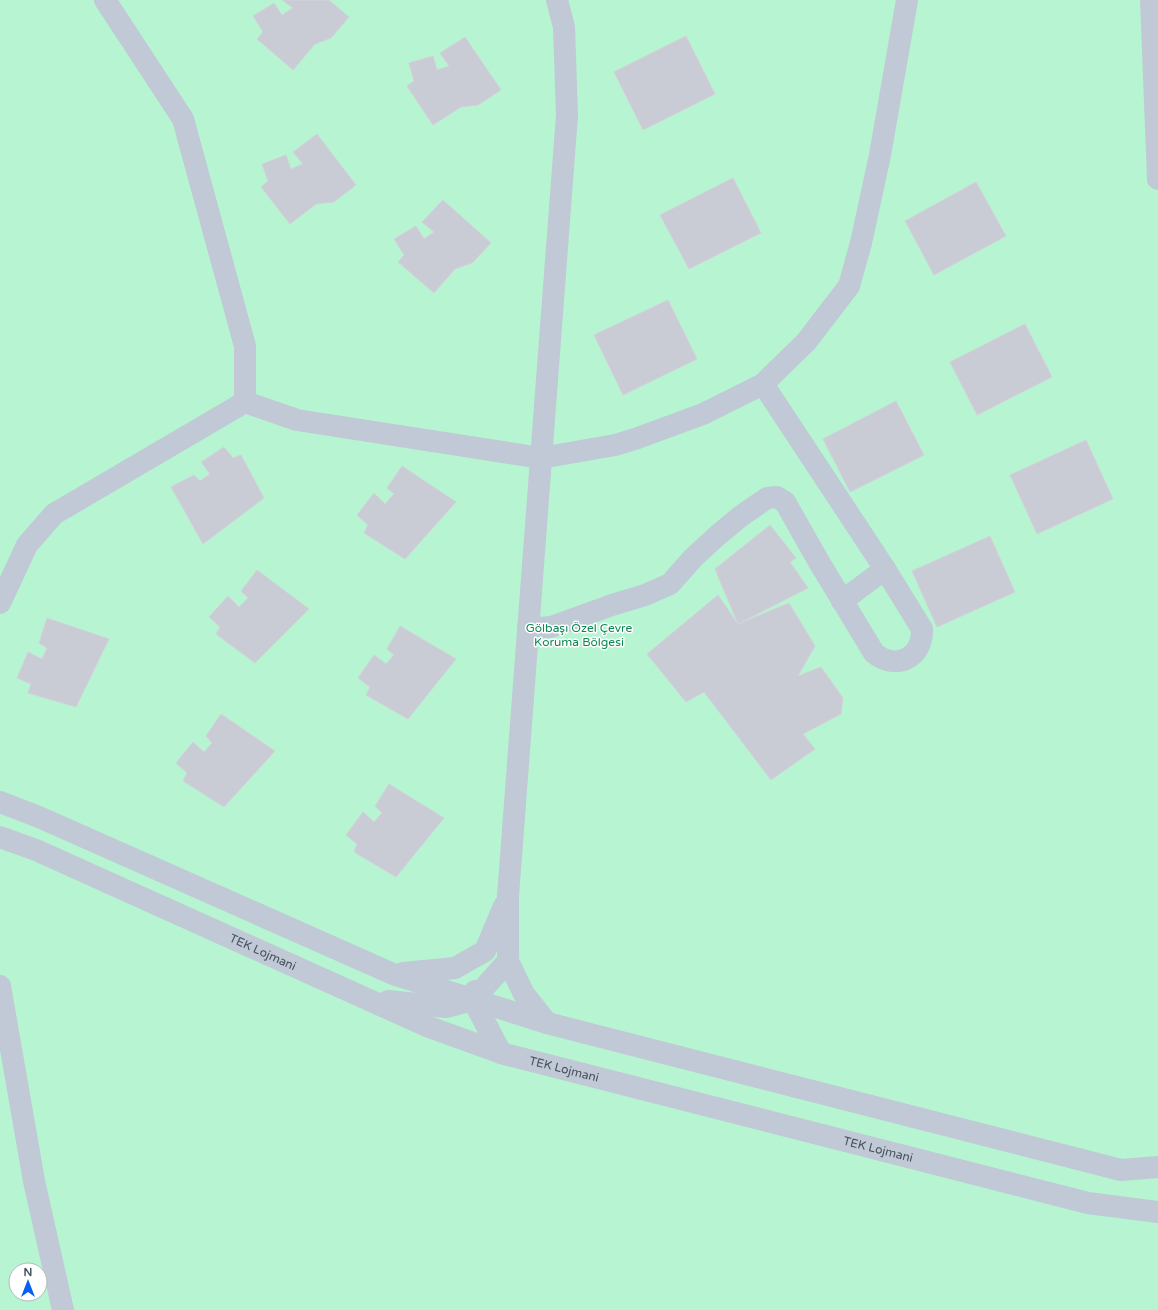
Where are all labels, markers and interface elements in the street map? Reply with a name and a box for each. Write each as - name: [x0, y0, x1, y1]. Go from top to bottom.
- park label: Gölbaşı Özel Çevre Koruma Bölgesi: [526, 621, 633, 649]
- street label: TEK Lojmani: [227, 931, 298, 973]
- street label: TEK Lojmani: [528, 1053, 601, 1085]
- street label: TEK Lojmani: [842, 1134, 914, 1165]
- north arrow: [8, 1262, 48, 1302]
- text: N: [24, 1266, 32, 1279]

